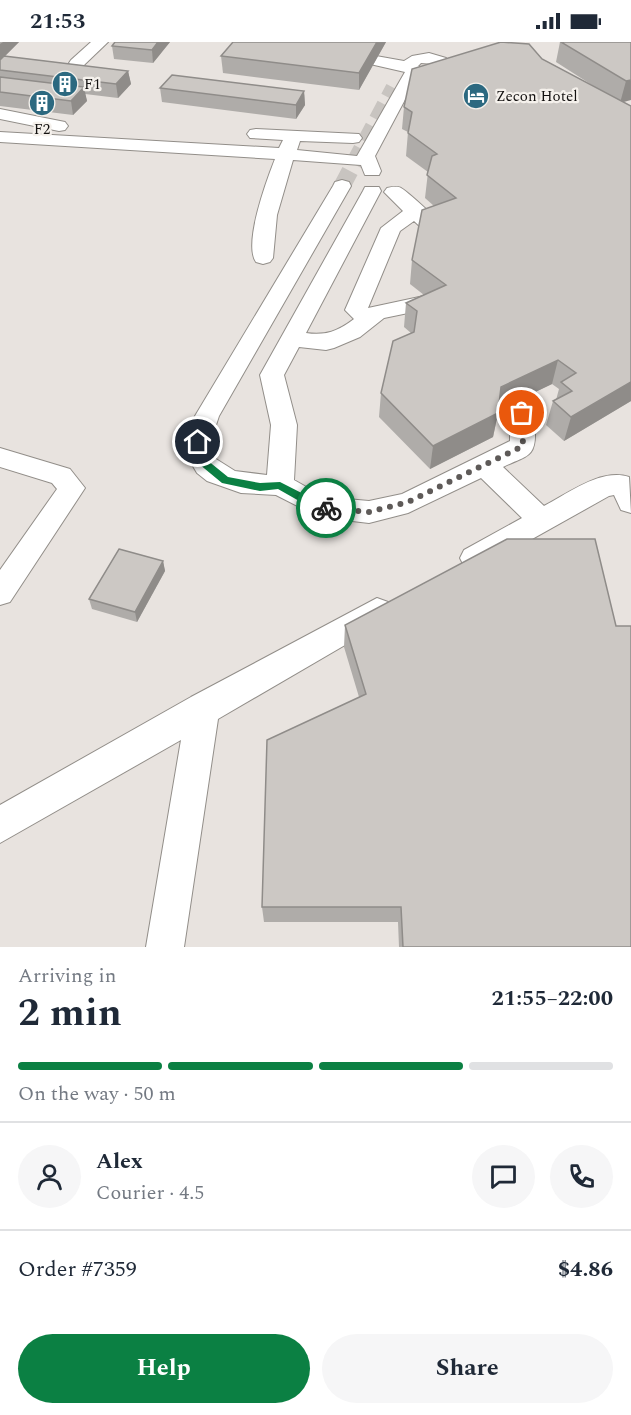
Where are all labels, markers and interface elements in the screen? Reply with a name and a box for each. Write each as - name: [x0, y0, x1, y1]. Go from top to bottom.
- text: 21:53: [30, 5, 85, 38]
- building icon: F1: [50, 69, 80, 99]
- place label: F1: [84, 73, 101, 96]
- hotel icon: Zecon Hotel: [461, 81, 491, 111]
- place label: Zecon Hotel: [496, 85, 578, 108]
- building icon: F2: [27, 88, 57, 118]
- place label: F2: [34, 118, 50, 141]
- pin: [496, 387, 547, 438]
- icon: bag: [505, 396, 538, 429]
- pin: [172, 416, 223, 467]
- icon: home: [181, 425, 214, 458]
- courier: [296, 478, 356, 538]
- icon: bike: [310, 492, 343, 525]
- text: Arriving in: [18, 961, 116, 991]
- text: 21:55–22:00: [491, 982, 613, 1015]
- text: 2 min: [18, 984, 122, 1043]
- text: On the way · 50 m: [18, 1079, 176, 1109]
- button: person: [18, 1145, 81, 1208]
- text: Alex: [96, 1145, 143, 1178]
- button: chat: [472, 1145, 535, 1208]
- button: phone: [550, 1145, 613, 1208]
- text: Courier · 4.5: [96, 1178, 204, 1208]
- text: Order #7359: [18, 1253, 137, 1286]
- text: $4.86: [558, 1253, 613, 1286]
- button: Help: [18, 1334, 310, 1403]
- button: Share: [322, 1334, 613, 1403]

